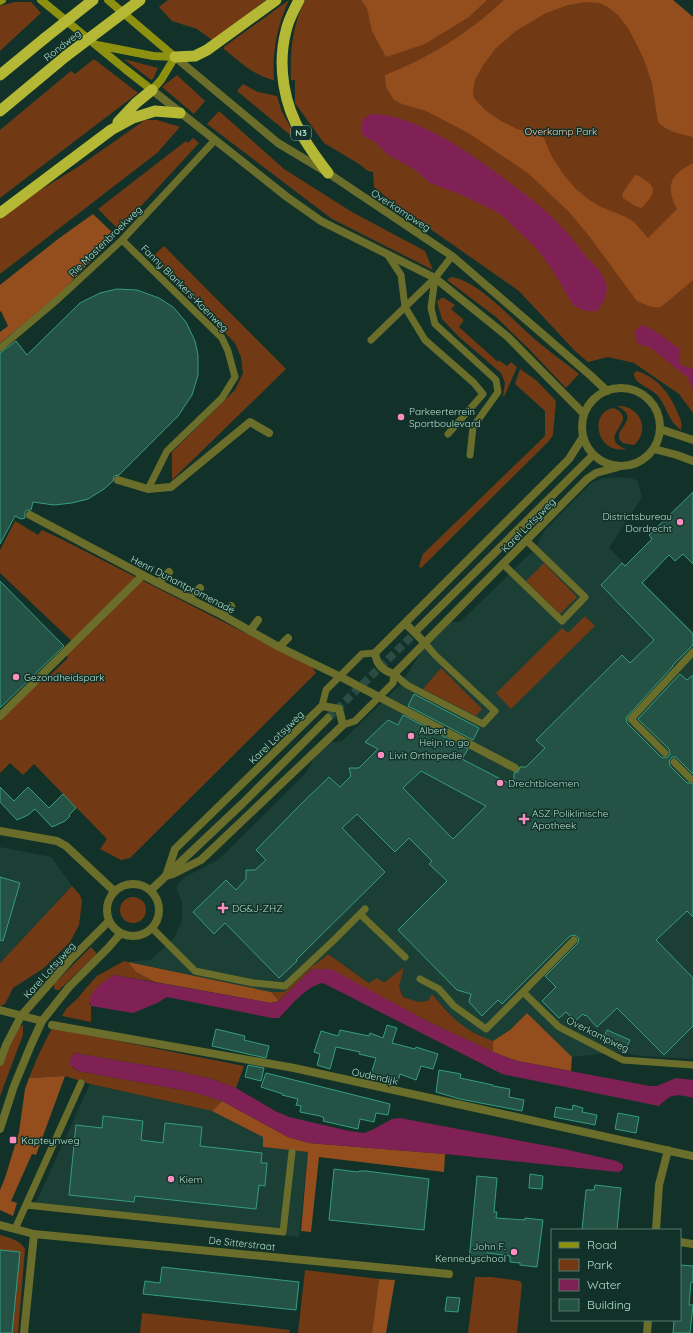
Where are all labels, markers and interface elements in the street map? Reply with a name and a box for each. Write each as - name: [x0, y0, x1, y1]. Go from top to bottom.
- street label: Rondweg: [41, 27, 84, 64]
- park label: Overkamp Park: [525, 125, 597, 138]
- road number: N3: [291, 126, 311, 140]
- street label: Overkampweg: [369, 186, 433, 234]
- street label: Rie Mastenbroekweg: [66, 203, 145, 280]
- street label: Fanny Blankers-Koenweg: [138, 242, 231, 335]
- place label: Parkeerterrein Sportboulevard: [409, 405, 481, 430]
- marker: Parkeerterrein Sportboulevard: [396, 412, 406, 422]
- street label: Karel Lotsyweg: [498, 495, 558, 555]
- place label: Districtsbureau Dordrecht: [602, 510, 673, 535]
- marker: Districtsbureau Dordrecht: [675, 517, 685, 527]
- street label: Henri Dunantpromenade: [128, 552, 237, 617]
- place label: Gezondheidspark: [24, 671, 105, 684]
- marker: Gezondheidspark: [11, 672, 21, 682]
- street label: Karel Lotsyweg: [246, 708, 307, 767]
- place label: Albert Heijn to go: [419, 724, 469, 749]
- marker: Albert Heijn to go: [406, 731, 416, 741]
- place label: Livit Orthopedie: [389, 749, 463, 762]
- marker: Livit Orthopedie: [376, 750, 386, 760]
- place label: Drechtbloemen: [508, 777, 579, 790]
- marker: Drechtbloemen: [495, 778, 505, 788]
- place label: ASZ Poliklinische Apotheek: [532, 807, 609, 832]
- marker: ASZ Poliklinische Apotheek: [519, 814, 529, 824]
- marker: DG&J-ZHZ: [217, 902, 229, 914]
- place label: DG&J-ZHZ: [232, 902, 283, 915]
- street label: Karel Lotsyweg: [21, 939, 78, 1001]
- street label: Overkampweg: [564, 1014, 631, 1055]
- street label: Oudendijk: [351, 1065, 399, 1088]
- place label: Kapteynweg: [21, 1134, 80, 1147]
- marker: Kapteynweg: [8, 1135, 18, 1145]
- place label: Kiem: [179, 1173, 203, 1186]
- marker: Kiem: [166, 1174, 176, 1184]
- legend: [551, 1229, 681, 1321]
- street label: De Sitterstraat: [208, 1234, 277, 1254]
- text: Road: [587, 1237, 617, 1252]
- place label: John F. Kennedyschool: [435, 1240, 506, 1265]
- marker: John F. Kennedyschool: [509, 1247, 519, 1257]
- text: Park: [587, 1257, 612, 1272]
- text: Water: [587, 1277, 622, 1292]
- text: Building: [587, 1297, 631, 1312]

